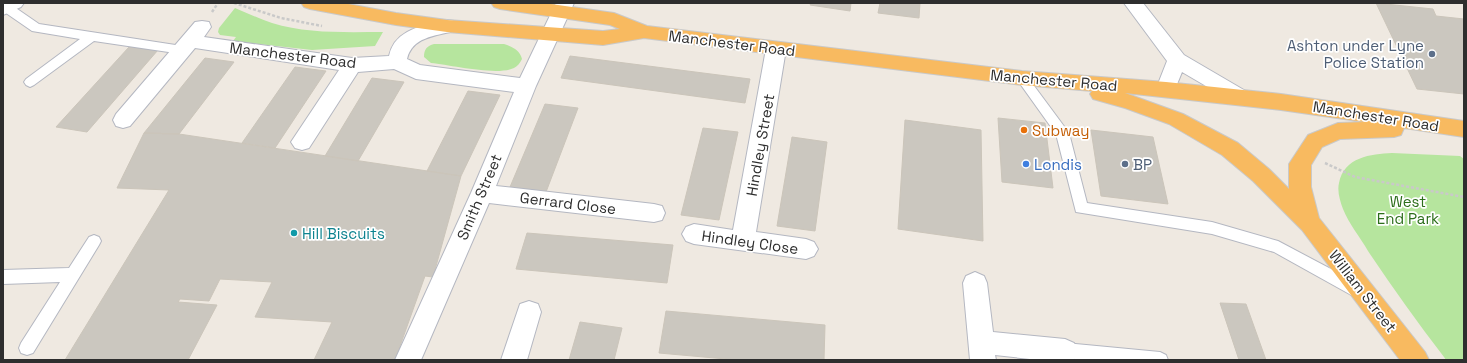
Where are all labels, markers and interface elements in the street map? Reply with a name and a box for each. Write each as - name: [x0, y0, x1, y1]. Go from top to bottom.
- street label: Manchester Road: [668, 26, 796, 60]
- place label: Ashton under Lyne Police Station: [1287, 36, 1424, 72]
- street label: Manchester Road: [229, 38, 357, 72]
- marker: Ashton under Lyne Police Station: [1427, 49, 1437, 59]
- street label: Manchester Road: [990, 65, 1118, 95]
- street label: Hindley Street: [742, 92, 778, 198]
- street label: Manchester Road: [1312, 97, 1440, 135]
- place label: Subway: [1032, 121, 1089, 140]
- marker: Subway: [1019, 125, 1029, 135]
- street label: Smith Street: [452, 151, 506, 243]
- place label: Londis: [1034, 155, 1082, 174]
- place label: BP: [1133, 155, 1152, 174]
- marker: Londis: [1021, 159, 1031, 169]
- marker: BP: [1120, 159, 1130, 169]
- street label: Gerrard Close: [519, 188, 617, 218]
- park label: West End Park: [1377, 192, 1439, 228]
- place label: Hill Biscuits: [302, 224, 385, 243]
- street label: Hindley Close: [700, 226, 800, 258]
- marker: Hill Biscuits: [289, 228, 299, 238]
- street label: William Street: [1325, 246, 1401, 336]

